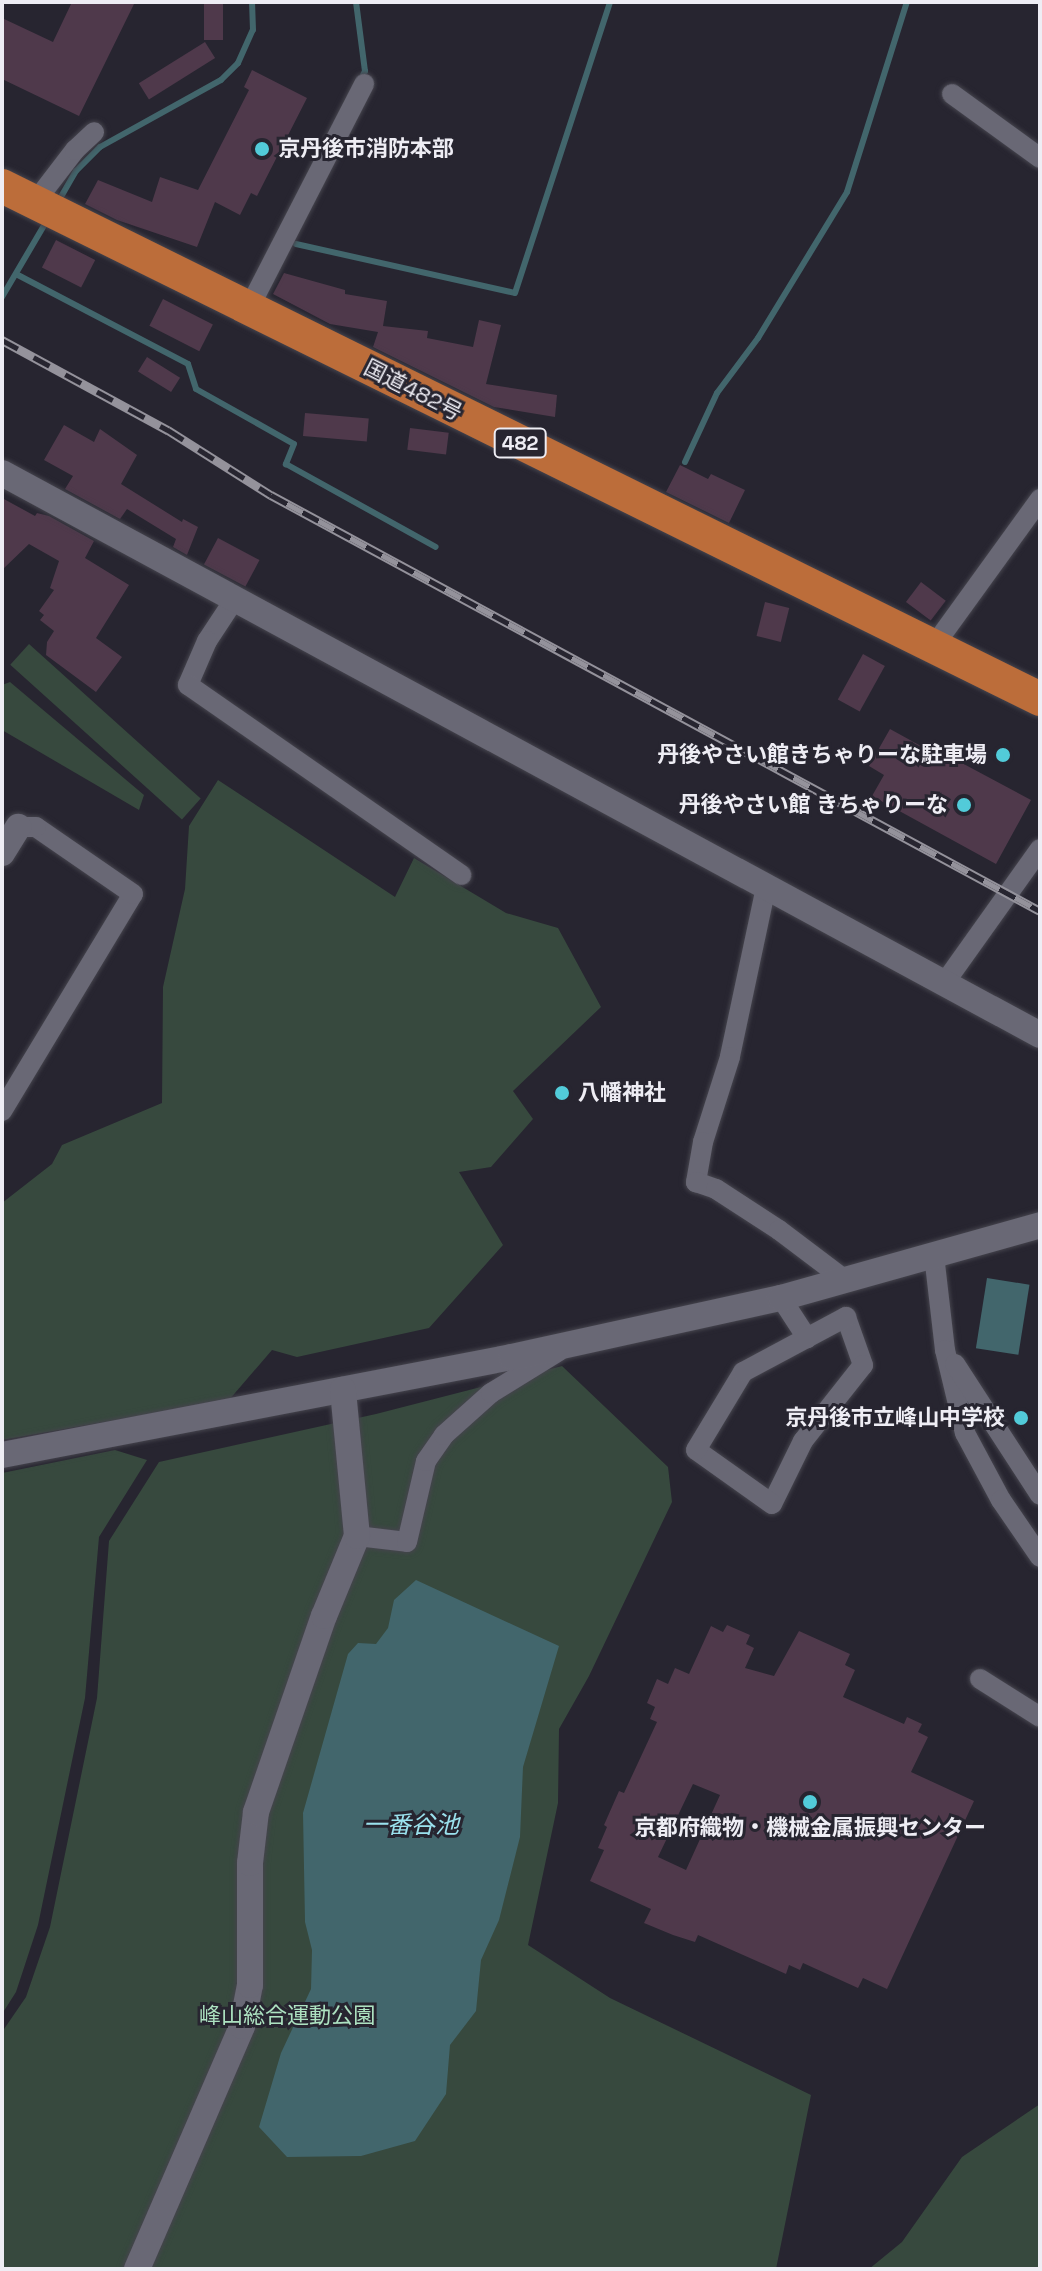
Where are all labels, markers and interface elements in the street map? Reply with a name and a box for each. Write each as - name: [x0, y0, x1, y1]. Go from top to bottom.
- place label: 京丹後市消防本部: [278, 136, 454, 162]
- marker: 京丹後市消防本部: [253, 140, 271, 158]
- street label: 国道482号: [359, 354, 467, 426]
- road number: 482: [492, 427, 548, 459]
- place label: 丹後やさい館きちゃりーな駐車場: [657, 742, 987, 768]
- marker: 丹後やさい館きちゃりーな駐車場: [994, 746, 1012, 764]
- place label: 丹後やさい館 きちゃりーな: [678, 792, 948, 818]
- marker: 丹後やさい館 きちゃりーな: [955, 796, 973, 814]
- place label: 八幡神社: [578, 1080, 666, 1106]
- marker: 八幡神社: [553, 1084, 571, 1102]
- place label: 京丹後市立峰山中学校: [785, 1405, 1005, 1431]
- marker: 京丹後市立峰山中学校: [1012, 1409, 1030, 1427]
- marker: 京都府織物・機械金属振興センター: [801, 1793, 819, 1811]
- water label: 一番谷池: [363, 1811, 459, 1839]
- place label: 京都府織物・機械金属振興センター: [634, 1815, 986, 1841]
- park label: 峰山総合運動公園: [199, 2003, 375, 2029]

